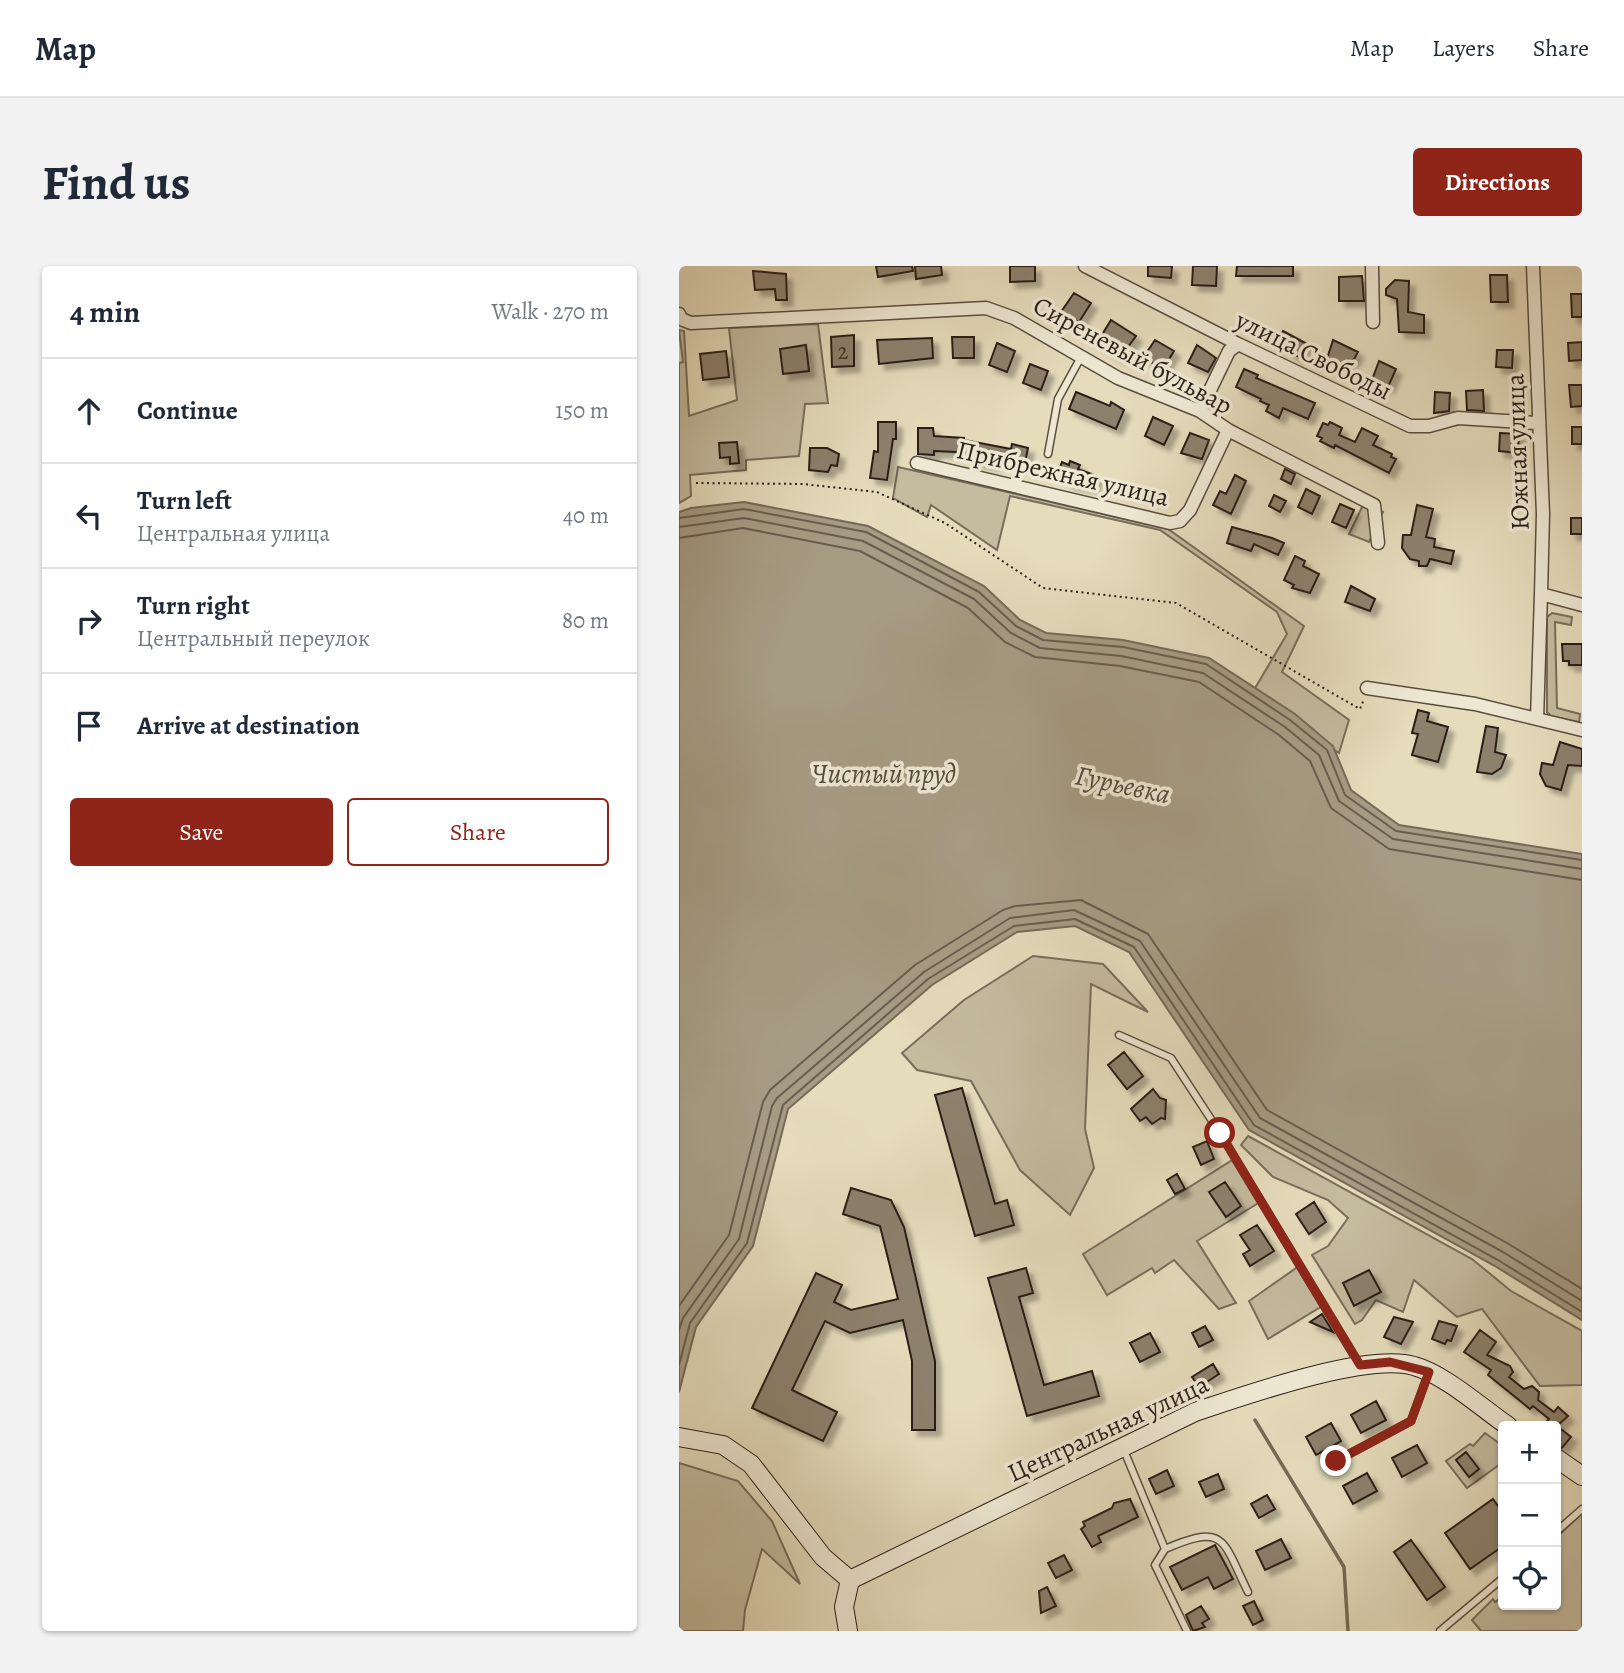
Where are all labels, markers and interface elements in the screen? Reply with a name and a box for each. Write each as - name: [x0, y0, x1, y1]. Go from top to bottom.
- text: Map: [35, 26, 96, 71]
- text: Map: [1350, 32, 1394, 64]
- text: Layers: [1432, 32, 1495, 64]
- text: Share: [1533, 32, 1589, 64]
- button: Directions: [1413, 148, 1582, 216]
- text: Find us: [42, 149, 190, 216]
- street label: Сиреневый бульвар: [1027, 288, 1239, 423]
- text: 4 min: [70, 292, 140, 332]
- text: Walk · 270 m: [491, 296, 609, 327]
- street label: улица Свободы: [1229, 302, 1398, 408]
- house number: 2: [838, 336, 849, 367]
- street label: Южная улица: [1497, 373, 1538, 531]
- icon: ahead: [70, 392, 108, 430]
- text: Continue: [137, 393, 238, 428]
- text: 150 m: [555, 395, 609, 426]
- street label: Прибрежная улица: [953, 432, 1172, 515]
- text: Turn left: [137, 483, 232, 518]
- icon: left: [70, 497, 108, 535]
- text: 40 m: [563, 500, 609, 531]
- text: Центральная улица: [137, 518, 330, 549]
- text: Turn right: [137, 588, 250, 623]
- icon: right: [70, 602, 108, 640]
- text: 80 m: [562, 605, 609, 636]
- text: Центральный переулок: [137, 623, 370, 654]
- icon: arrive: [70, 707, 108, 745]
- text: Arrive at destination: [137, 708, 360, 743]
- water label: Чистый пруд: [812, 755, 956, 793]
- water label: Гурьевка: [1072, 756, 1174, 814]
- button: Save: [70, 798, 333, 866]
- button: Share: [347, 798, 609, 866]
- route start: [1204, 1117, 1235, 1148]
- street label: Центральная улица: [1002, 1366, 1214, 1490]
- map controls: [1498, 1421, 1561, 1610]
- button: +: [1498, 1421, 1561, 1484]
- route end: [1320, 1445, 1351, 1476]
- button: −: [1498, 1484, 1561, 1547]
- button: locate: [1498, 1547, 1561, 1610]

